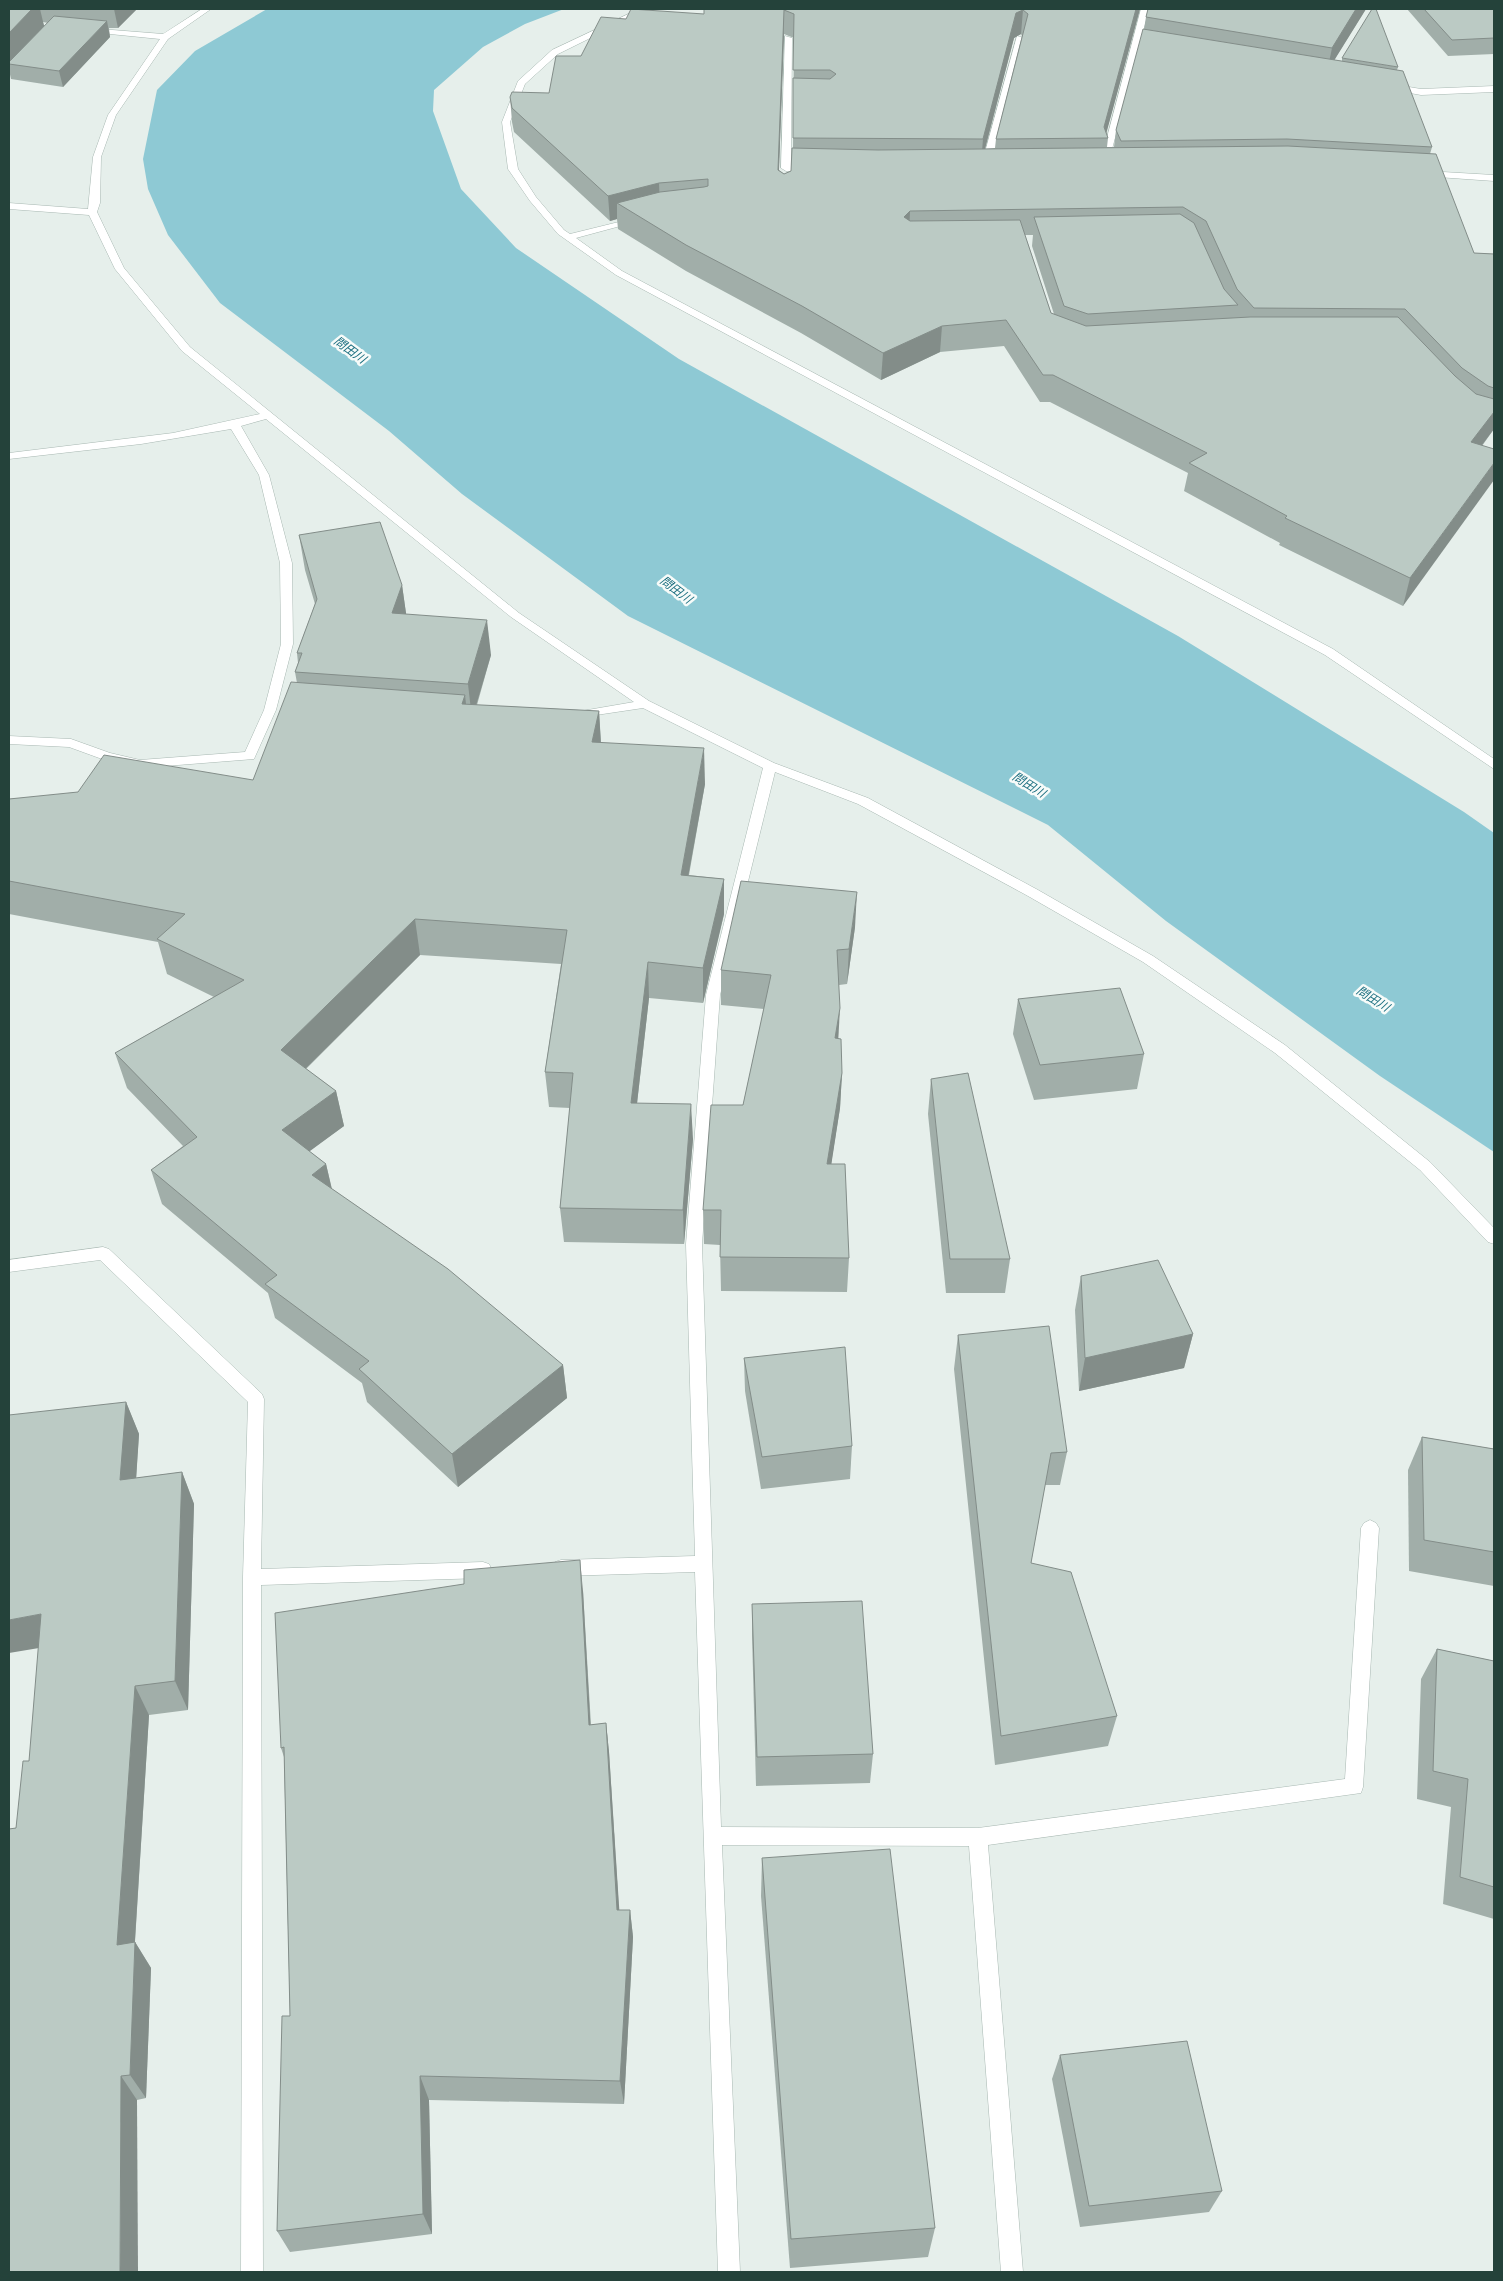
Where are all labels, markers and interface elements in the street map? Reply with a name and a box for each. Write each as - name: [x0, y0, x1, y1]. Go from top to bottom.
- water label: 問田川: [331, 334, 370, 367]
- water label: 問田川: [657, 574, 696, 608]
- water label: 問田川: [1010, 770, 1050, 802]
- water label: 問田川: [1354, 984, 1394, 1016]

